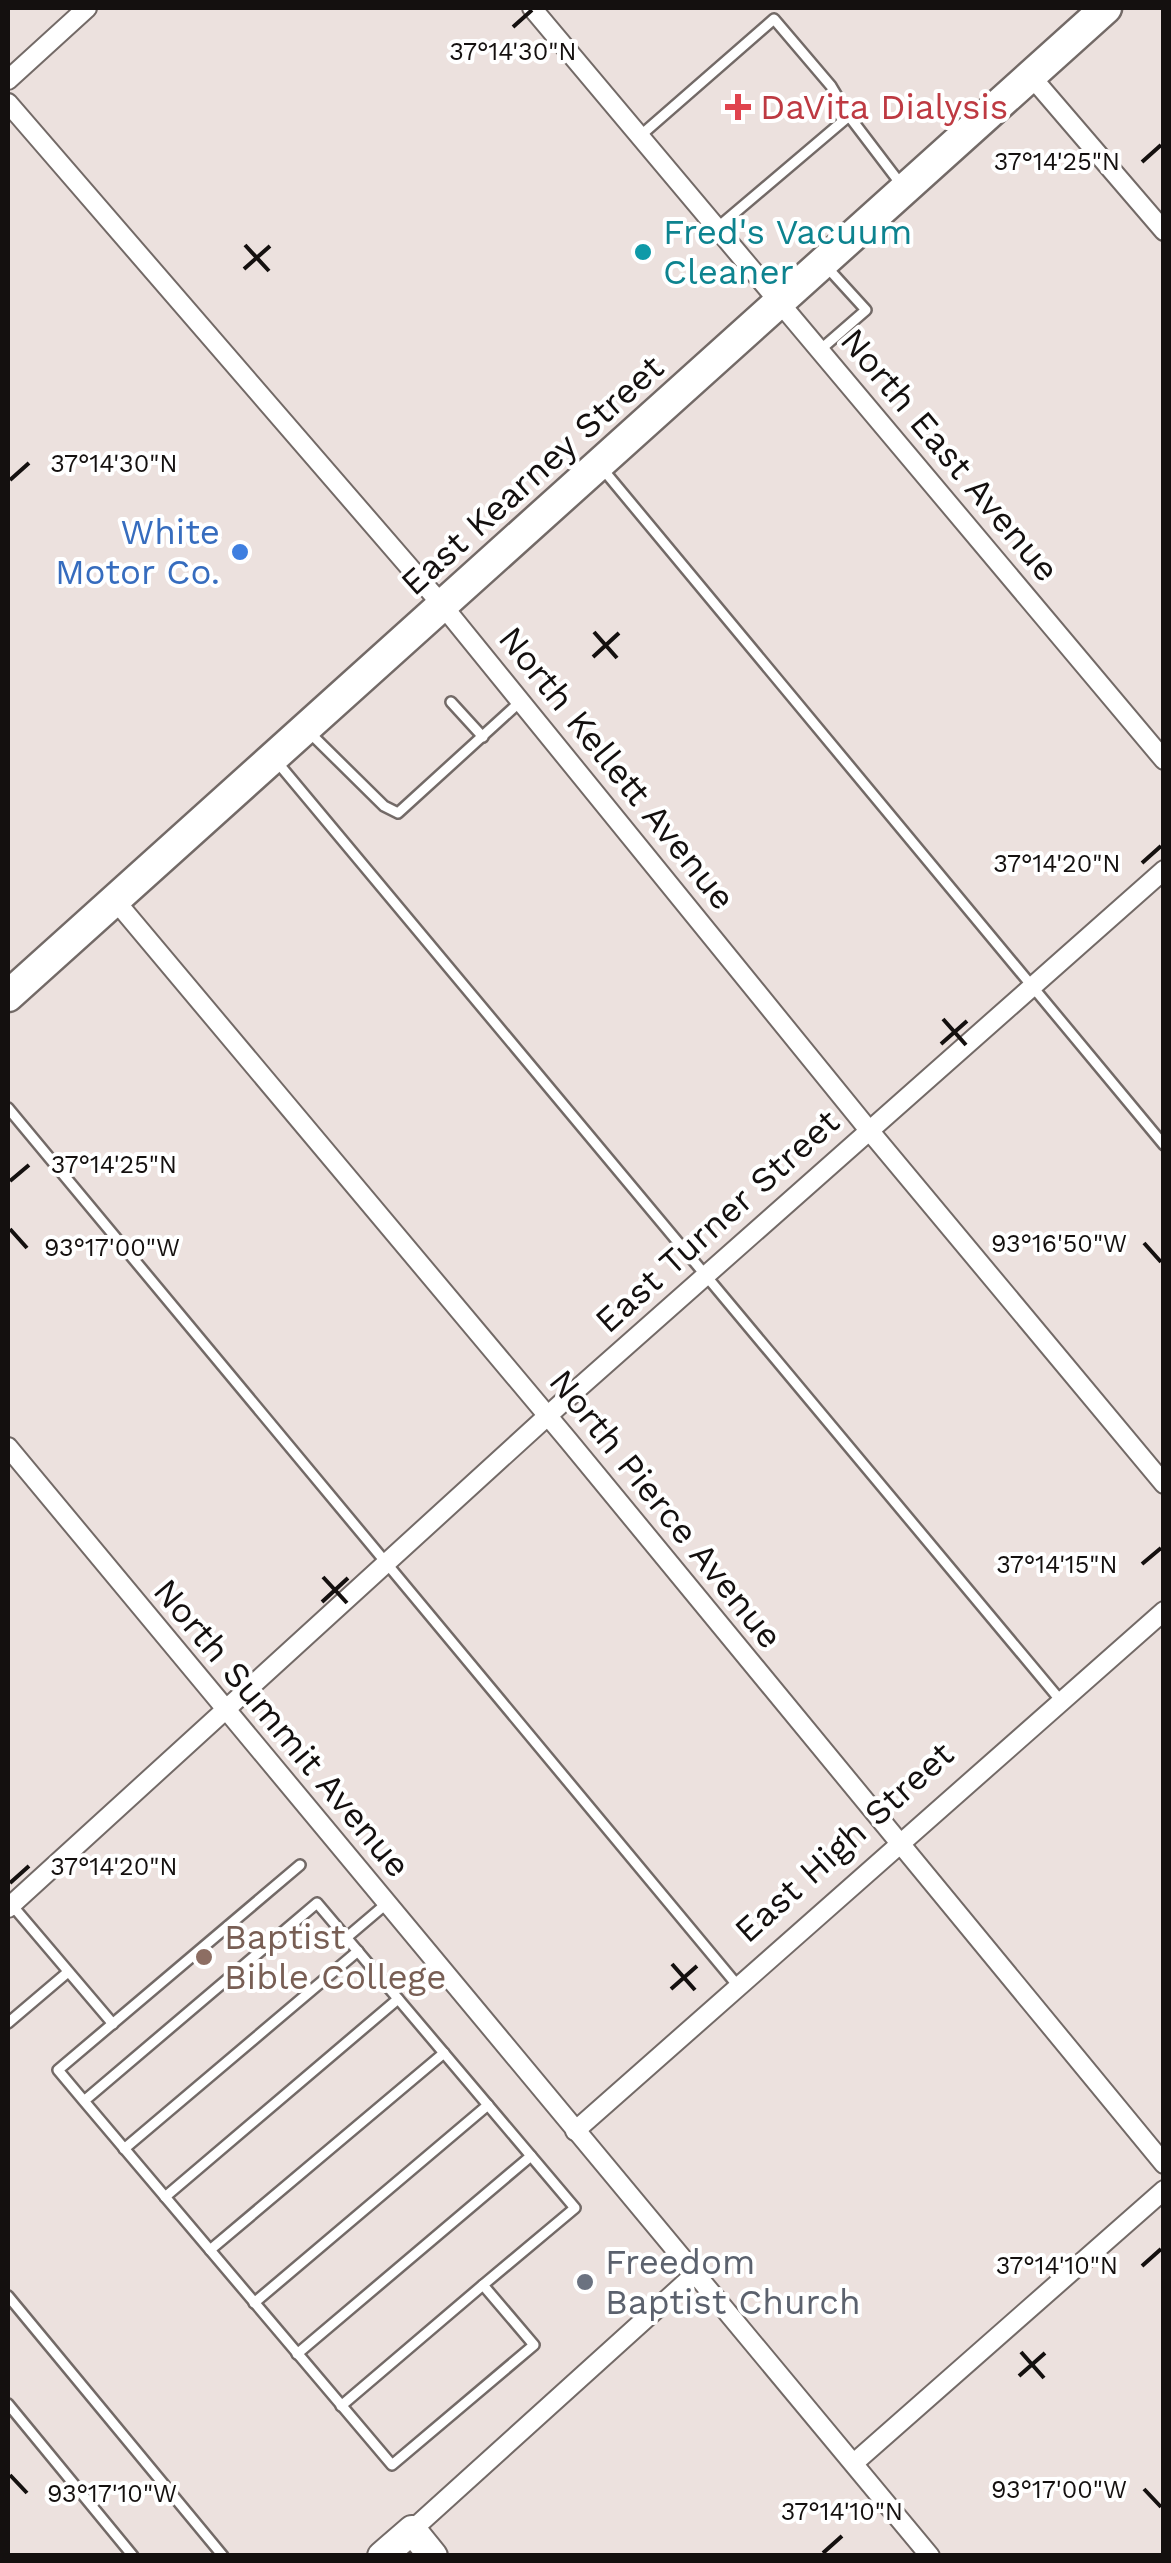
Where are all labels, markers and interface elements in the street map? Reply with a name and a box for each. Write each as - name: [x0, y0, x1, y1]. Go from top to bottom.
- text: 37°14'30"N: [449, 37, 577, 66]
- place label: DaVita Dialysis: [760, 86, 1008, 128]
- marker: DaVita Dialysis: [725, 94, 751, 120]
- text: 37°14'25"N: [994, 147, 1120, 176]
- place label: Fred's Vacuum Cleaner: [663, 211, 912, 293]
- marker: Fred's Vacuum Cleaner: [632, 241, 654, 263]
- street label: North East Avenue: [832, 320, 1068, 590]
- street label: East Kearney Street: [392, 346, 672, 604]
- text: 37°14'30"N: [50, 449, 178, 478]
- place label: White Motor Co.: [55, 511, 220, 593]
- marker: White Motor Co.: [229, 541, 251, 563]
- street label: North Kellett Avenue: [490, 618, 744, 918]
- text: 37°14'20"N: [993, 849, 1121, 878]
- street label: East Turner Street: [586, 1100, 848, 1342]
- text: 37°14'25"N: [51, 1150, 177, 1179]
- text: 93°16'50"W: [991, 1229, 1127, 1258]
- text: 93°17'00"W: [44, 1233, 180, 1262]
- street label: North Pierce Avenue: [541, 1361, 791, 1657]
- text: 37°14'15"N: [996, 1550, 1118, 1579]
- street label: North Summit Avenue: [145, 1570, 419, 1886]
- street label: East High Street: [726, 1733, 962, 1951]
- text: 37°14'20"N: [50, 1852, 178, 1881]
- place label: Baptist Bible College: [224, 1916, 446, 1998]
- marker: Baptist Bible College: [193, 1946, 215, 1968]
- place label: Freedom Baptist Church: [605, 2241, 861, 2323]
- text: 37°14'10"N: [996, 2251, 1118, 2280]
- marker: Freedom Baptist Church: [574, 2271, 596, 2293]
- text: 93°17'00"W: [991, 2475, 1127, 2504]
- text: 93°17'10"W: [47, 2479, 177, 2508]
- text: 37°14'10"N: [781, 2497, 903, 2526]

